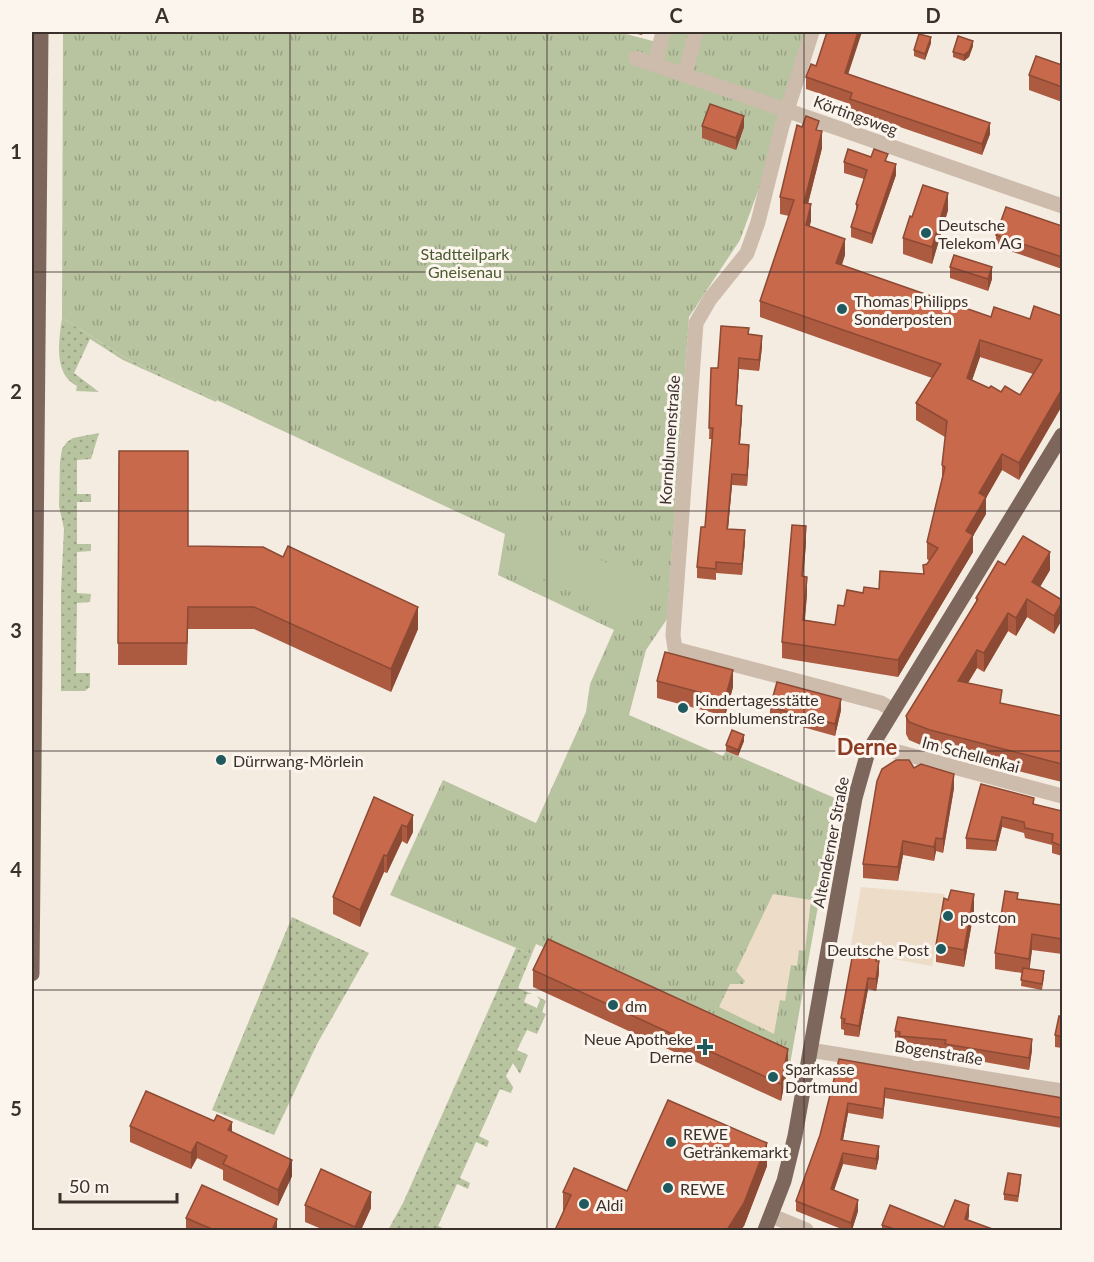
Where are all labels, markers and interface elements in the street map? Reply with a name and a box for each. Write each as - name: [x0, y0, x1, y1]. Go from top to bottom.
- text: A: [154, 3, 169, 27]
- text: B: [411, 3, 425, 27]
- text: C: [669, 3, 683, 27]
- text: D: [925, 3, 941, 27]
- street label: Körtingsweg: [811, 91, 901, 139]
- text: 1: [10, 139, 22, 163]
- place label: Deutsche Telekom AG: [938, 215, 1022, 252]
- marker: Deutsche Telekom AG: [919, 226, 933, 240]
- park label: Stadtteilpark Gneisenau: [421, 244, 510, 281]
- place label: Thomas Philipps Sonderposten: [854, 291, 968, 328]
- marker: Thomas Philipps Sonderposten: [835, 302, 849, 316]
- street label: Kornblumenstraße: [655, 374, 683, 506]
- text: 2: [10, 379, 22, 403]
- text: 3: [10, 618, 22, 642]
- place label: Kindertagesstätte Kornblumenstraße: [695, 690, 825, 727]
- marker: Kindertagesstätte Kornblumenstraße: [676, 701, 690, 715]
- street label: Im Schellenkai: [920, 732, 1022, 776]
- district label: Derne: [837, 733, 898, 760]
- place label: Dürrwang-Mörlein: [233, 751, 364, 770]
- marker: Dürrwang-Mörlein: [214, 753, 228, 767]
- street label: Altenderner Straße: [808, 775, 852, 909]
- text: 4: [10, 857, 22, 881]
- place label: postcon: [960, 907, 1016, 926]
- marker: postcon: [941, 909, 955, 923]
- place label: Deutsche Post: [827, 940, 929, 959]
- marker: Deutsche Post: [934, 942, 948, 956]
- place label: dm: [625, 996, 647, 1015]
- marker: dm: [606, 998, 620, 1012]
- place label: Neue Apotheke Derne: [584, 1029, 693, 1066]
- street label: Bogenstraße: [894, 1036, 984, 1068]
- marker: Neue Apotheke Derne: [698, 1040, 712, 1054]
- place label: Sparkasse Dortmund: [785, 1059, 858, 1096]
- marker: Sparkasse Dortmund: [766, 1070, 780, 1084]
- text: 5: [10, 1096, 22, 1120]
- place label: REWE Getränkemarkt: [683, 1124, 788, 1161]
- marker: REWE Getränkemarkt: [664, 1135, 678, 1149]
- scale bar: [60, 1166, 177, 1204]
- text: 50 m: [69, 1175, 109, 1197]
- place label: REWE: [680, 1179, 725, 1198]
- marker: REWE: [661, 1181, 675, 1195]
- place label: Aldi: [596, 1195, 623, 1214]
- marker: Aldi: [577, 1197, 591, 1211]

